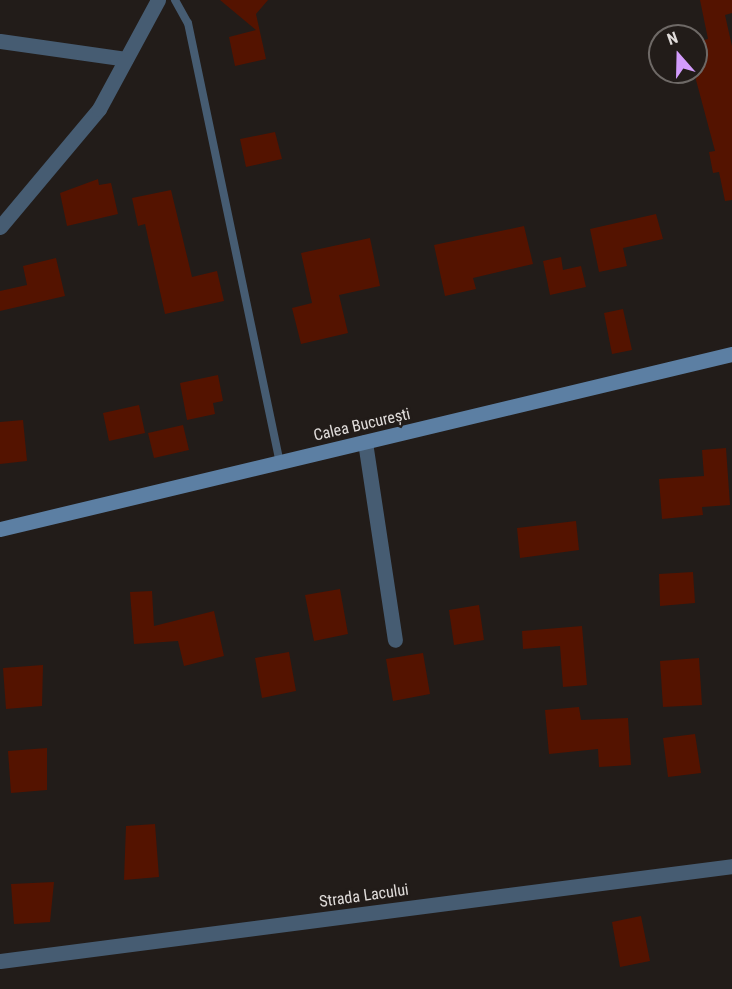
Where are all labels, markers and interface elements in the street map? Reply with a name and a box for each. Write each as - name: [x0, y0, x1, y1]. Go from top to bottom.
- north arrow: [648, 24, 708, 84]
- text: N: [664, 28, 680, 49]
- street label: Calea București: [312, 405, 412, 445]
- street label: Strada Lacului: [318, 880, 410, 912]

